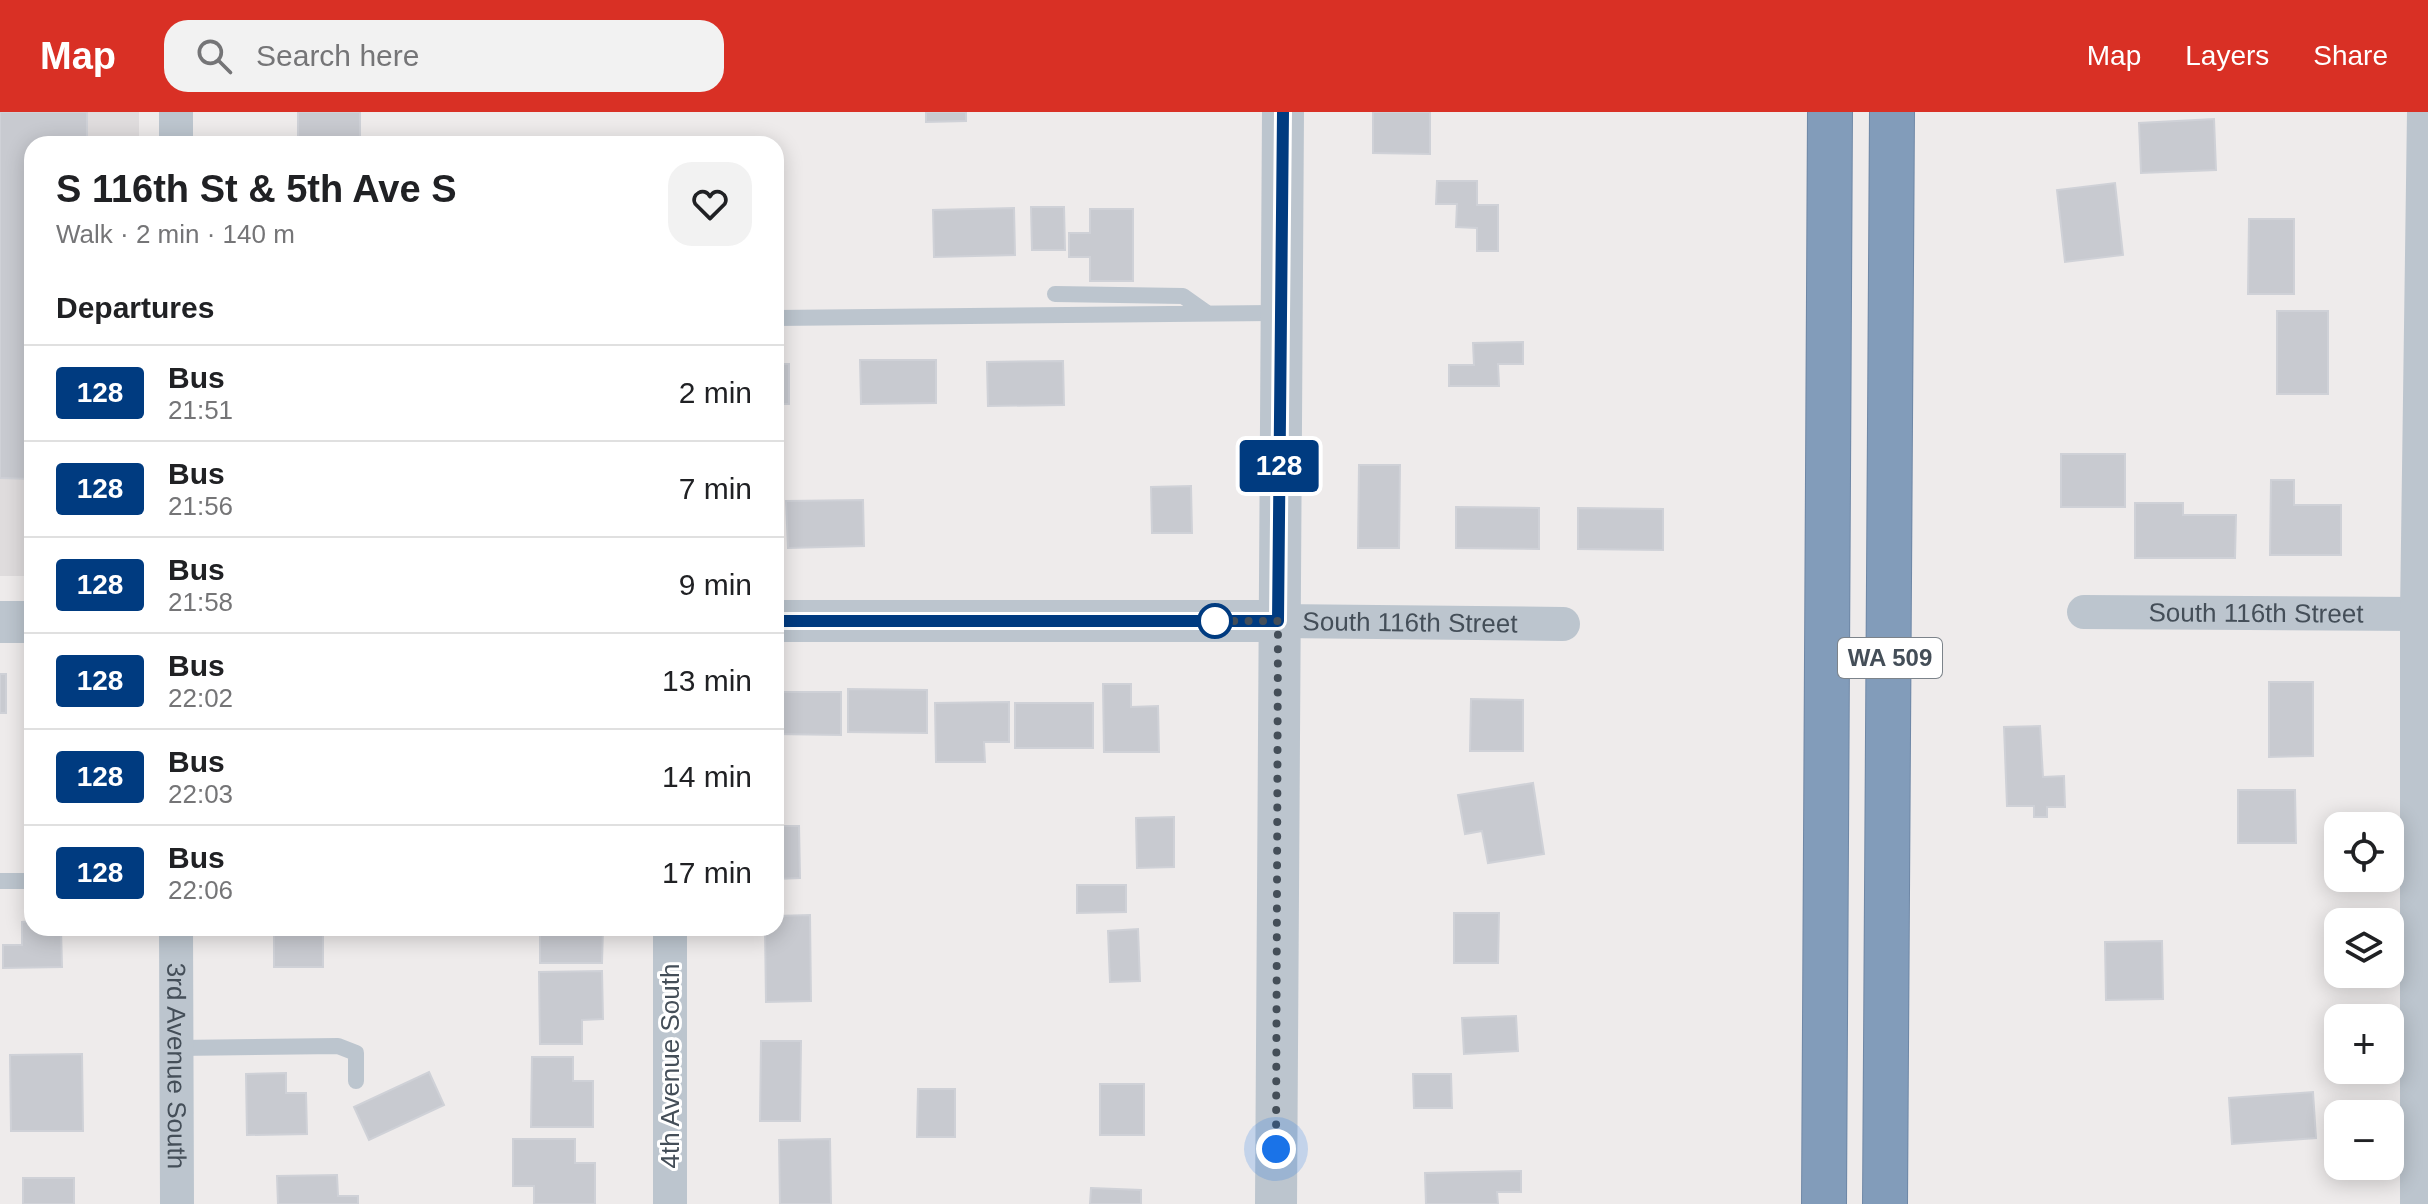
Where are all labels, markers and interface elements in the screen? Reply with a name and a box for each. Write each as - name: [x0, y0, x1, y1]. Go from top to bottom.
- search box: [164, 20, 724, 92]
- icon: search: [192, 34, 236, 78]
- text: Map: [40, 35, 116, 77]
- text: Search here: [256, 39, 419, 72]
- text: Map: [2087, 40, 2141, 71]
- text: Layers: [2185, 40, 2269, 71]
- text: Share: [2313, 40, 2388, 71]
- button: heart: [668, 162, 752, 246]
- text: S 116th St & 5th Ave S: [56, 168, 457, 210]
- text: Walk · 2 min · 140 m: [56, 219, 295, 249]
- text: Departures: [56, 291, 214, 324]
- text: Bus: [168, 361, 225, 394]
- text: 2 min: [679, 376, 752, 409]
- text: 128: [77, 377, 123, 408]
- text: 21:51: [168, 395, 233, 425]
- line badge: 128: [1233, 440, 1325, 492]
- text: 128: [1256, 450, 1302, 481]
- text: Bus: [168, 457, 225, 490]
- text: 7 min: [679, 472, 752, 505]
- text: 128: [77, 473, 123, 504]
- text: 21:56: [168, 491, 233, 521]
- text: Bus: [168, 553, 225, 586]
- text: 9 min: [679, 568, 752, 601]
- text: 128: [77, 569, 123, 600]
- text: 21:58: [168, 587, 233, 617]
- street label: South 116th Street: [2148, 597, 2364, 629]
- unlabelled marker: [1198, 604, 1232, 638]
- street label: South 116th Street: [1302, 606, 1518, 639]
- road number: WA 509: [1838, 638, 1942, 678]
- text: Bus: [168, 649, 225, 682]
- text: 13 min: [662, 664, 752, 697]
- text: 128: [77, 665, 123, 696]
- text: 22:02: [168, 683, 233, 713]
- text: Bus: [168, 745, 225, 778]
- text: 14 min: [662, 760, 752, 793]
- text: 128: [77, 761, 123, 792]
- text: 22:03: [168, 779, 233, 809]
- map controls: [2324, 812, 2404, 1180]
- button: locate: [2324, 812, 2404, 892]
- text: Bus: [168, 841, 225, 874]
- text: 17 min: [662, 856, 752, 889]
- text: 128: [77, 857, 123, 888]
- text: 22:06: [168, 875, 233, 905]
- button: layers: [2324, 908, 2404, 988]
- street label: 3rd Avenue South: [161, 963, 192, 1169]
- street label: 4th Avenue South: [655, 964, 685, 1168]
- button: +: [2324, 1004, 2404, 1084]
- button: −: [2324, 1100, 2404, 1180]
- your location: [1256, 1129, 1296, 1169]

